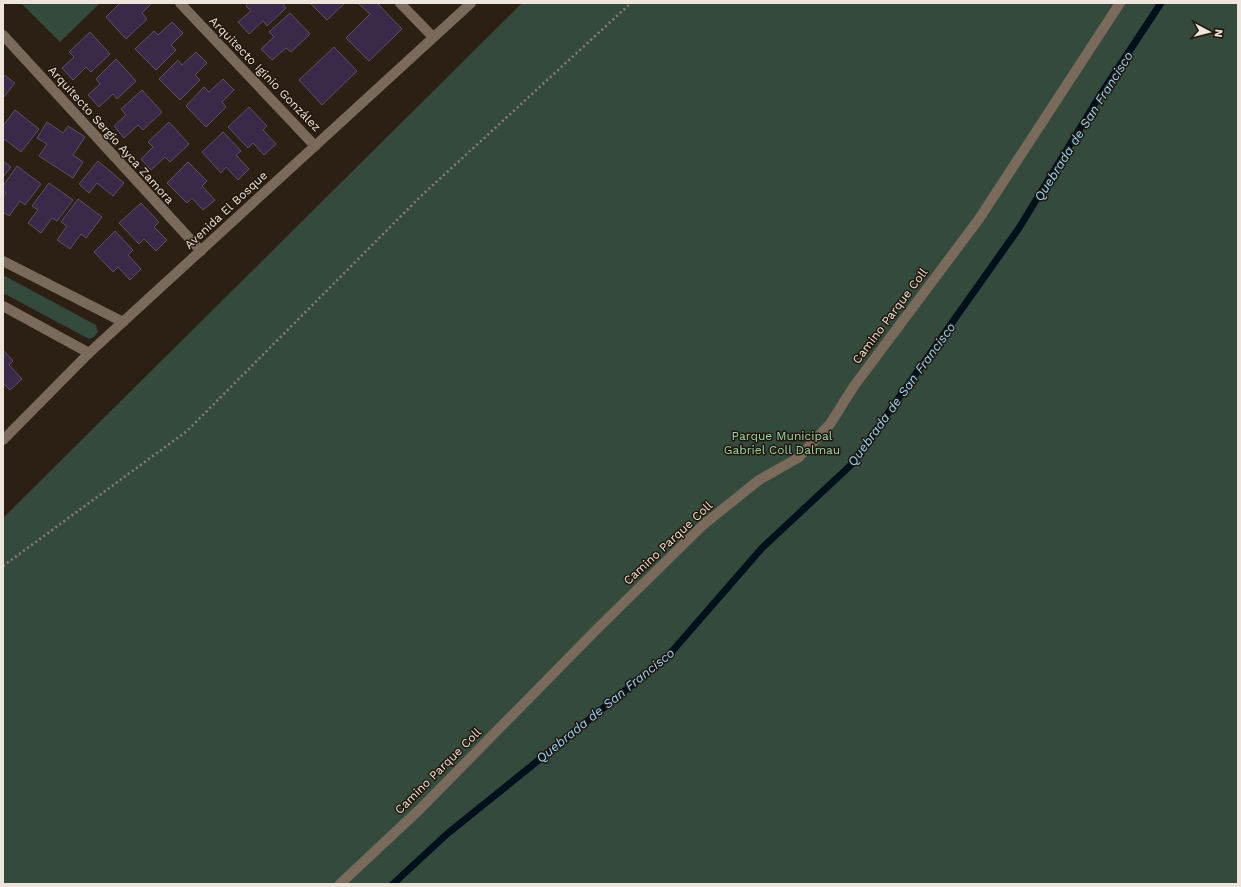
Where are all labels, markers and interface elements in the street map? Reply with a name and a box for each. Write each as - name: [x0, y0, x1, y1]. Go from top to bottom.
- north arrow: [1189, 12, 1229, 52]
- street label: Arquitecto Iginio González: [206, 14, 324, 134]
- text: N: [1211, 28, 1225, 38]
- water label: Quebrada de San Francisco: [1031, 49, 1136, 204]
- street label: Arquitecto Sergio Ayca Zamora: [45, 63, 177, 207]
- street label: Avenida El Bosque: [182, 168, 270, 252]
- street label: Camino Parque Coll: [850, 265, 931, 367]
- water label: Quebrada de San Francisco: [844, 320, 958, 469]
- park label: Parque Municipal Gabriel Coll Dalmau: [724, 429, 840, 457]
- street label: Camino Parque Coll: [621, 498, 715, 588]
- water label: Quebrada de San Francisco: [533, 645, 677, 766]
- street label: Camino Parque Coll: [392, 725, 484, 817]

